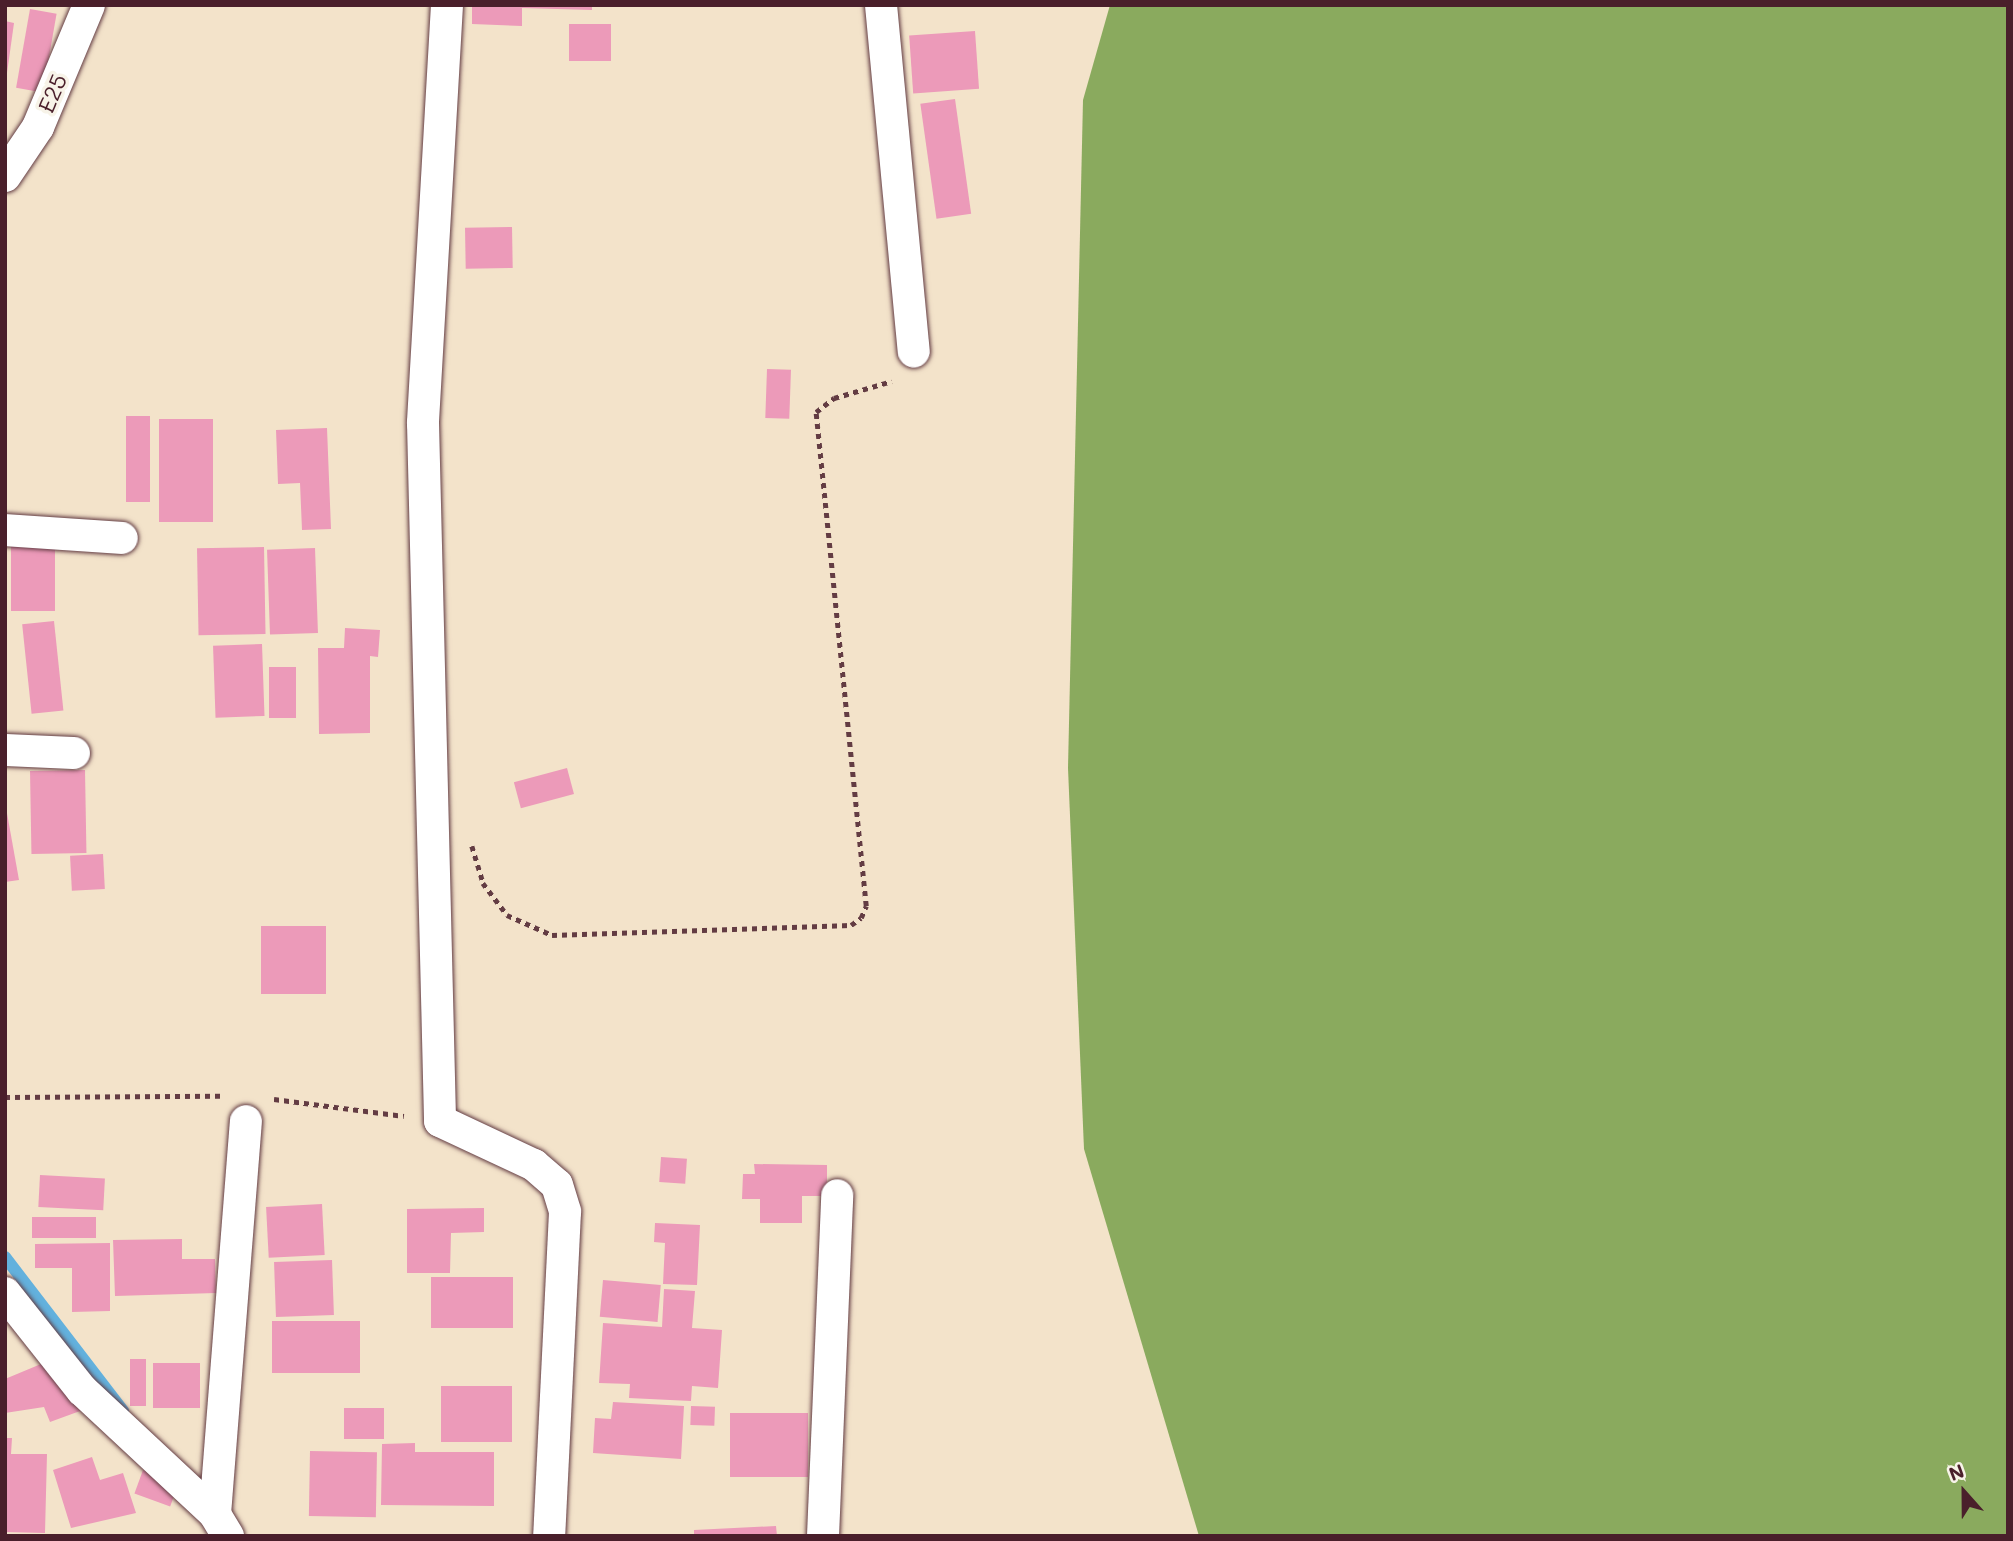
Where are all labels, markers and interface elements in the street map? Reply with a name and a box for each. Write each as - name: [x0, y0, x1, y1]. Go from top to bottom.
- street label: E25: [32, 69, 72, 117]
- north arrow: [1929, 1457, 1999, 1527]
- text: N: [1945, 1458, 1967, 1486]

